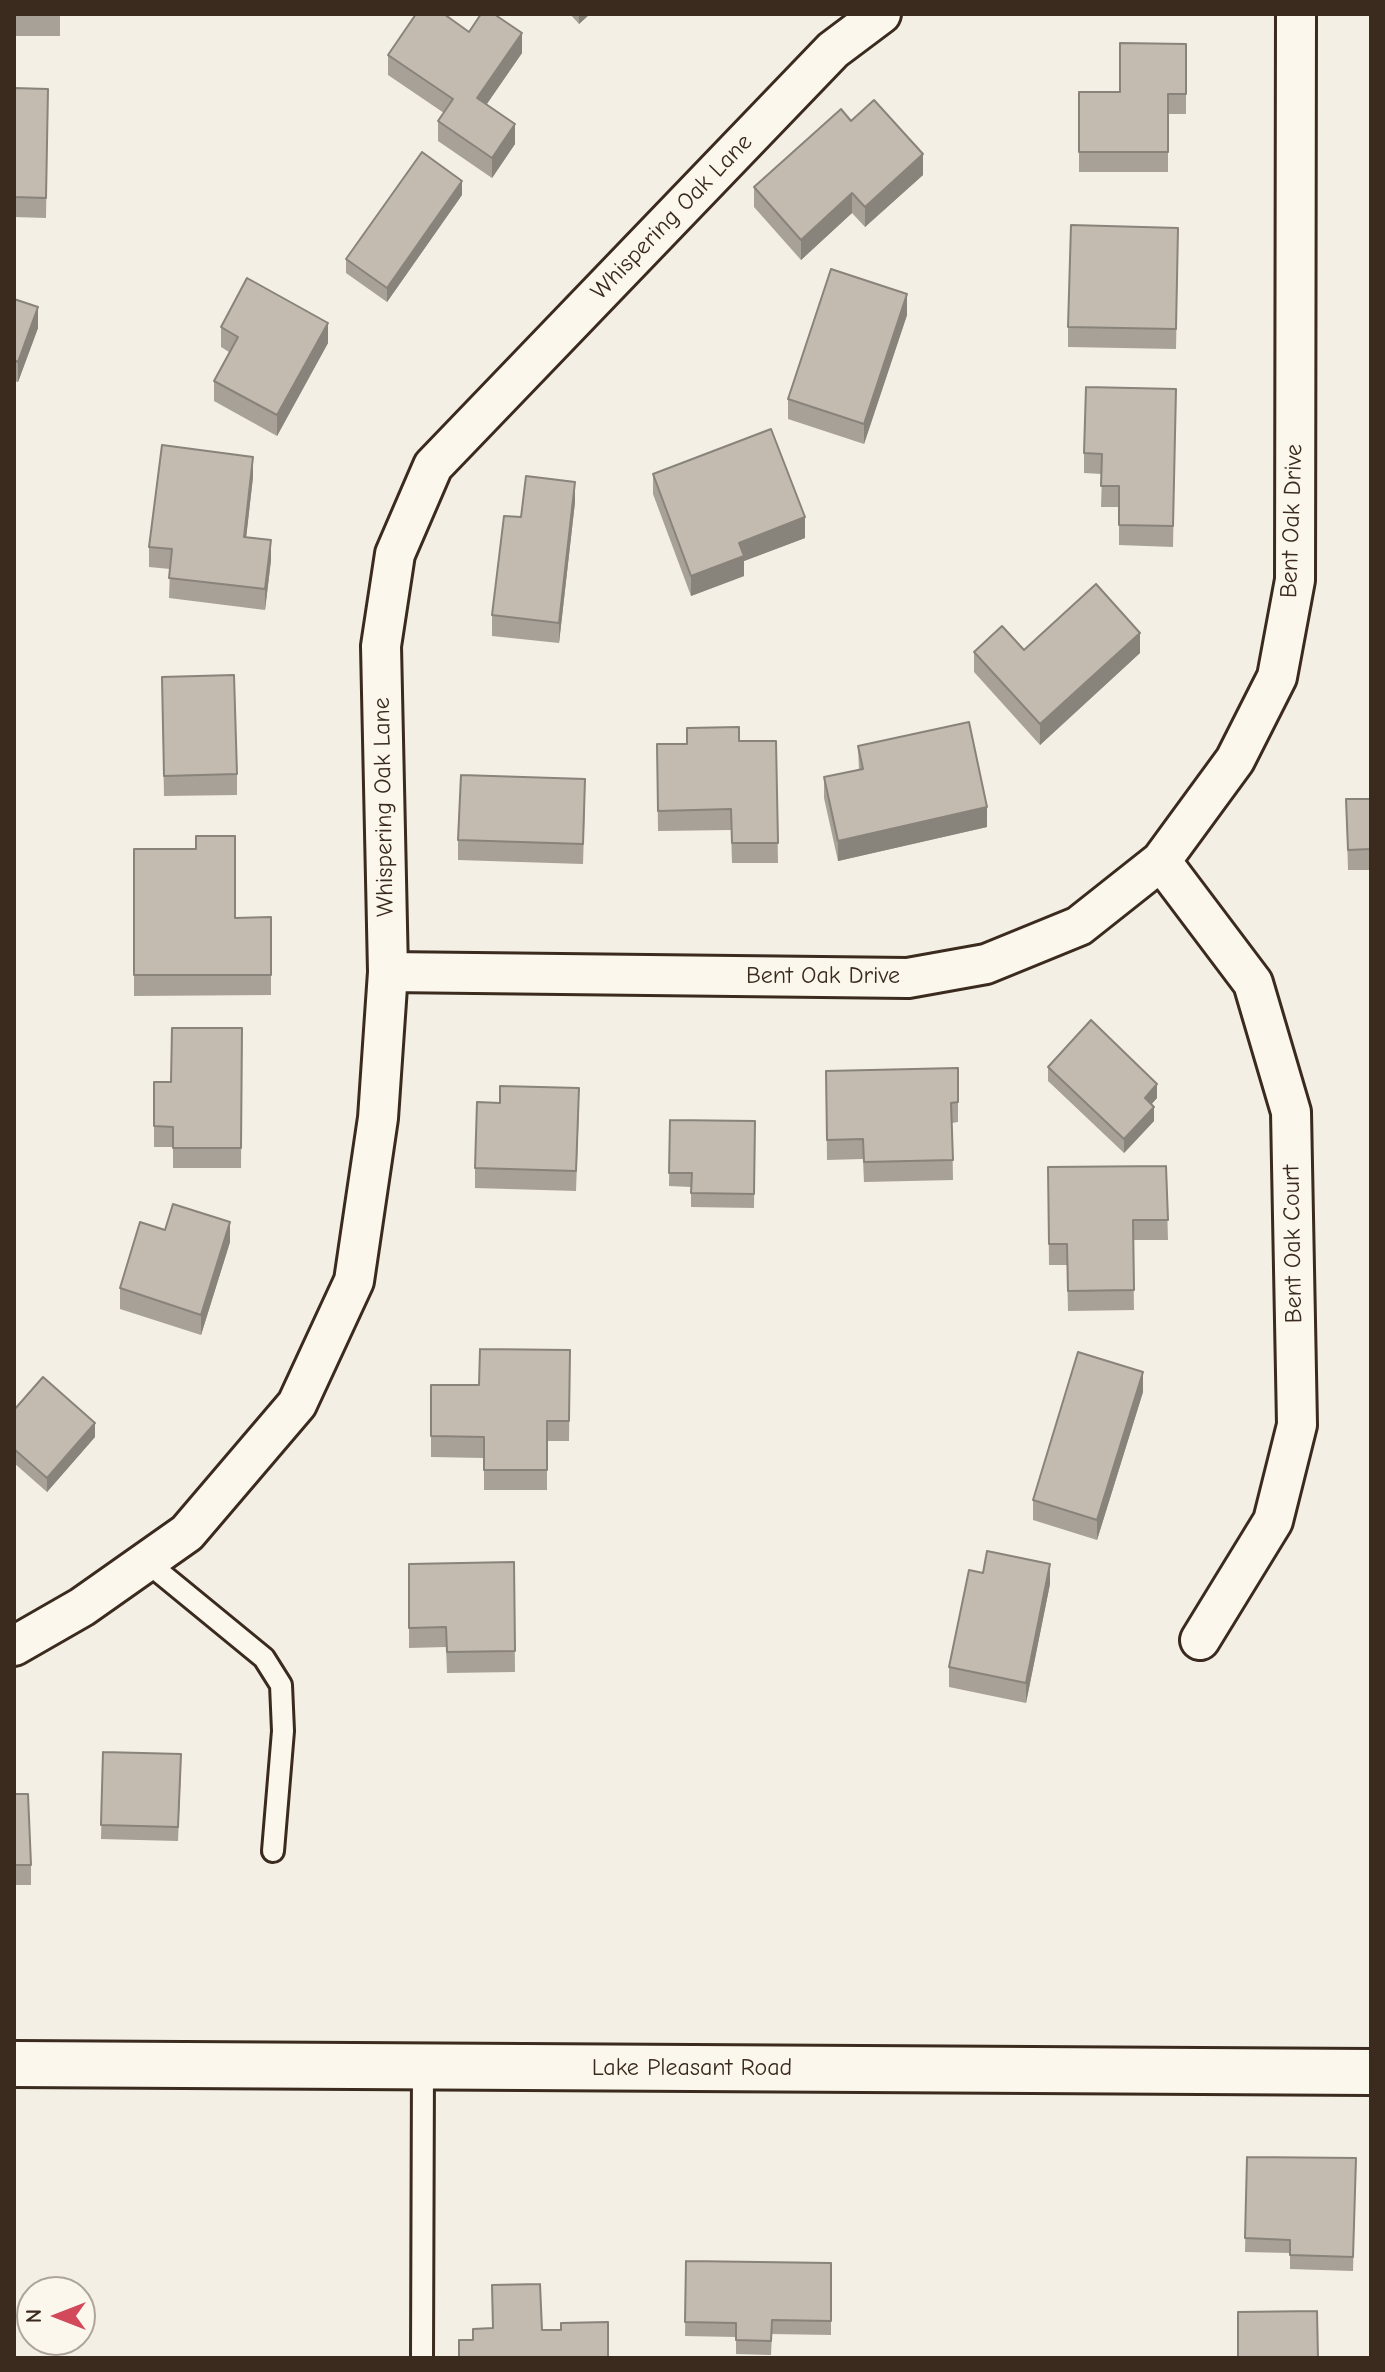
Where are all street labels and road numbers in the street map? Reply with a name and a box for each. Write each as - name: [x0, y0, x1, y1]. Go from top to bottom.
- street label: Whispering Oak Lane: [585, 128, 759, 306]
- street label: Bent Oak Drive: [1275, 443, 1309, 599]
- street label: Whispering Oak Lane: [368, 697, 400, 917]
- street label: Bent Oak Drive: [746, 962, 900, 990]
- street label: Bent Oak Court: [1277, 1164, 1309, 1324]
- street label: Lake Pleasant Road: [592, 2054, 792, 2082]

